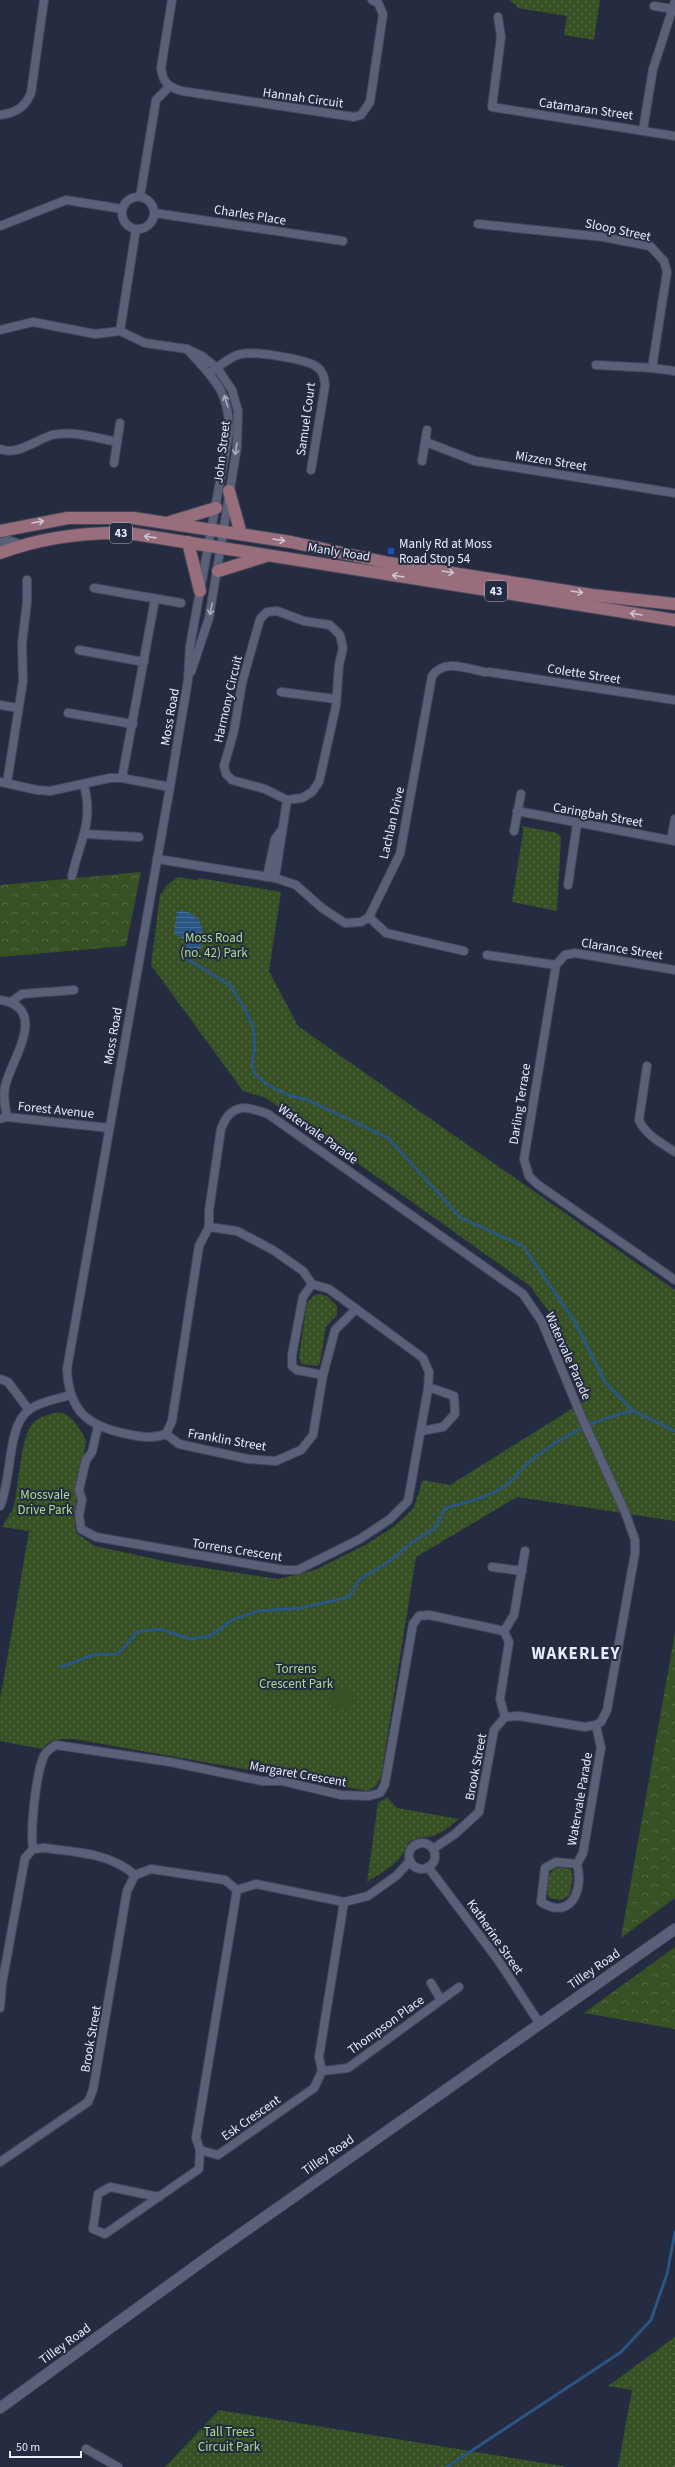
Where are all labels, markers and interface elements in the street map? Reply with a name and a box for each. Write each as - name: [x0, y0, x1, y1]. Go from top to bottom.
- street label: Hannah Circuit: [262, 83, 345, 113]
- street label: Catamaran Street: [538, 93, 635, 125]
- street label: Charles Place: [213, 200, 287, 230]
- street label: Sloop Street: [583, 214, 653, 246]
- street label: Samuel Court: [292, 380, 320, 457]
- one-way arrow: [222, 394, 229, 407]
- street label: John Street: [209, 419, 235, 484]
- one-way arrow: [232, 443, 240, 456]
- street label: Mizzen Street: [514, 446, 589, 476]
- one-way arrow: [31, 518, 44, 526]
- road number: 43: [110, 523, 132, 543]
- one-way arrow: [144, 533, 157, 541]
- place label: Manly Rd at Moss Road Stop 54: [399, 535, 492, 568]
- one-way arrow: [272, 536, 285, 544]
- street label: Manly Road: [306, 538, 372, 566]
- marker: Manly Rd at Moss Road Stop 54: [386, 546, 396, 556]
- one-way arrow: [441, 568, 454, 576]
- one-way arrow: [391, 571, 404, 579]
- road number: 43: [485, 581, 507, 601]
- one-way arrow: [570, 589, 583, 597]
- one-way arrow: [206, 602, 214, 615]
- one-way arrow: [630, 610, 643, 618]
- street label: Harmony Circuit: [209, 653, 247, 744]
- street label: Colette Street: [546, 659, 623, 689]
- street label: Moss Road: [156, 687, 184, 747]
- street label: Lachlan Drive: [375, 785, 409, 861]
- street label: Caringbah Street: [552, 798, 645, 832]
- park label: Moss Road (no. 42) Park: [180, 929, 248, 962]
- street label: Clarance Street: [580, 934, 665, 964]
- street label: Moss Road: [99, 1006, 127, 1066]
- street label: Darling Terrace: [505, 1062, 535, 1146]
- street label: Forest Avenue: [17, 1097, 95, 1123]
- street label: Watervale Parade: [274, 1100, 362, 1168]
- street label: Watervale Parade: [541, 1309, 595, 1403]
- street label: Franklin Street: [186, 1424, 268, 1456]
- park label: Mossvale Drive Park: [17, 1486, 73, 1519]
- street label: Torrens Crescent: [191, 1534, 284, 1566]
- district label: WAKERLEY: [532, 1642, 620, 1666]
- park label: Torrens Crescent Park: [259, 1660, 334, 1693]
- street label: Brook Street: [461, 1731, 491, 1802]
- street label: Watervale Parade: [563, 1751, 597, 1847]
- street label: Margaret Crescent: [248, 1757, 349, 1792]
- street label: Katherine Street: [462, 1896, 528, 1979]
- street label: Tilley Road: [564, 1944, 624, 1994]
- street label: Thompson Place: [344, 1991, 428, 2059]
- street label: Brook Street: [76, 2004, 106, 2074]
- street label: Esk Crescent: [218, 2091, 285, 2145]
- street label: Tilley Road: [298, 2130, 358, 2180]
- street label: Tilley Road: [35, 2319, 95, 2369]
- park label: Tall Trees Circuit Park: [198, 2423, 261, 2456]
- scale bar: [10, 2433, 81, 2459]
- text: 50 m: [16, 2439, 40, 2456]

